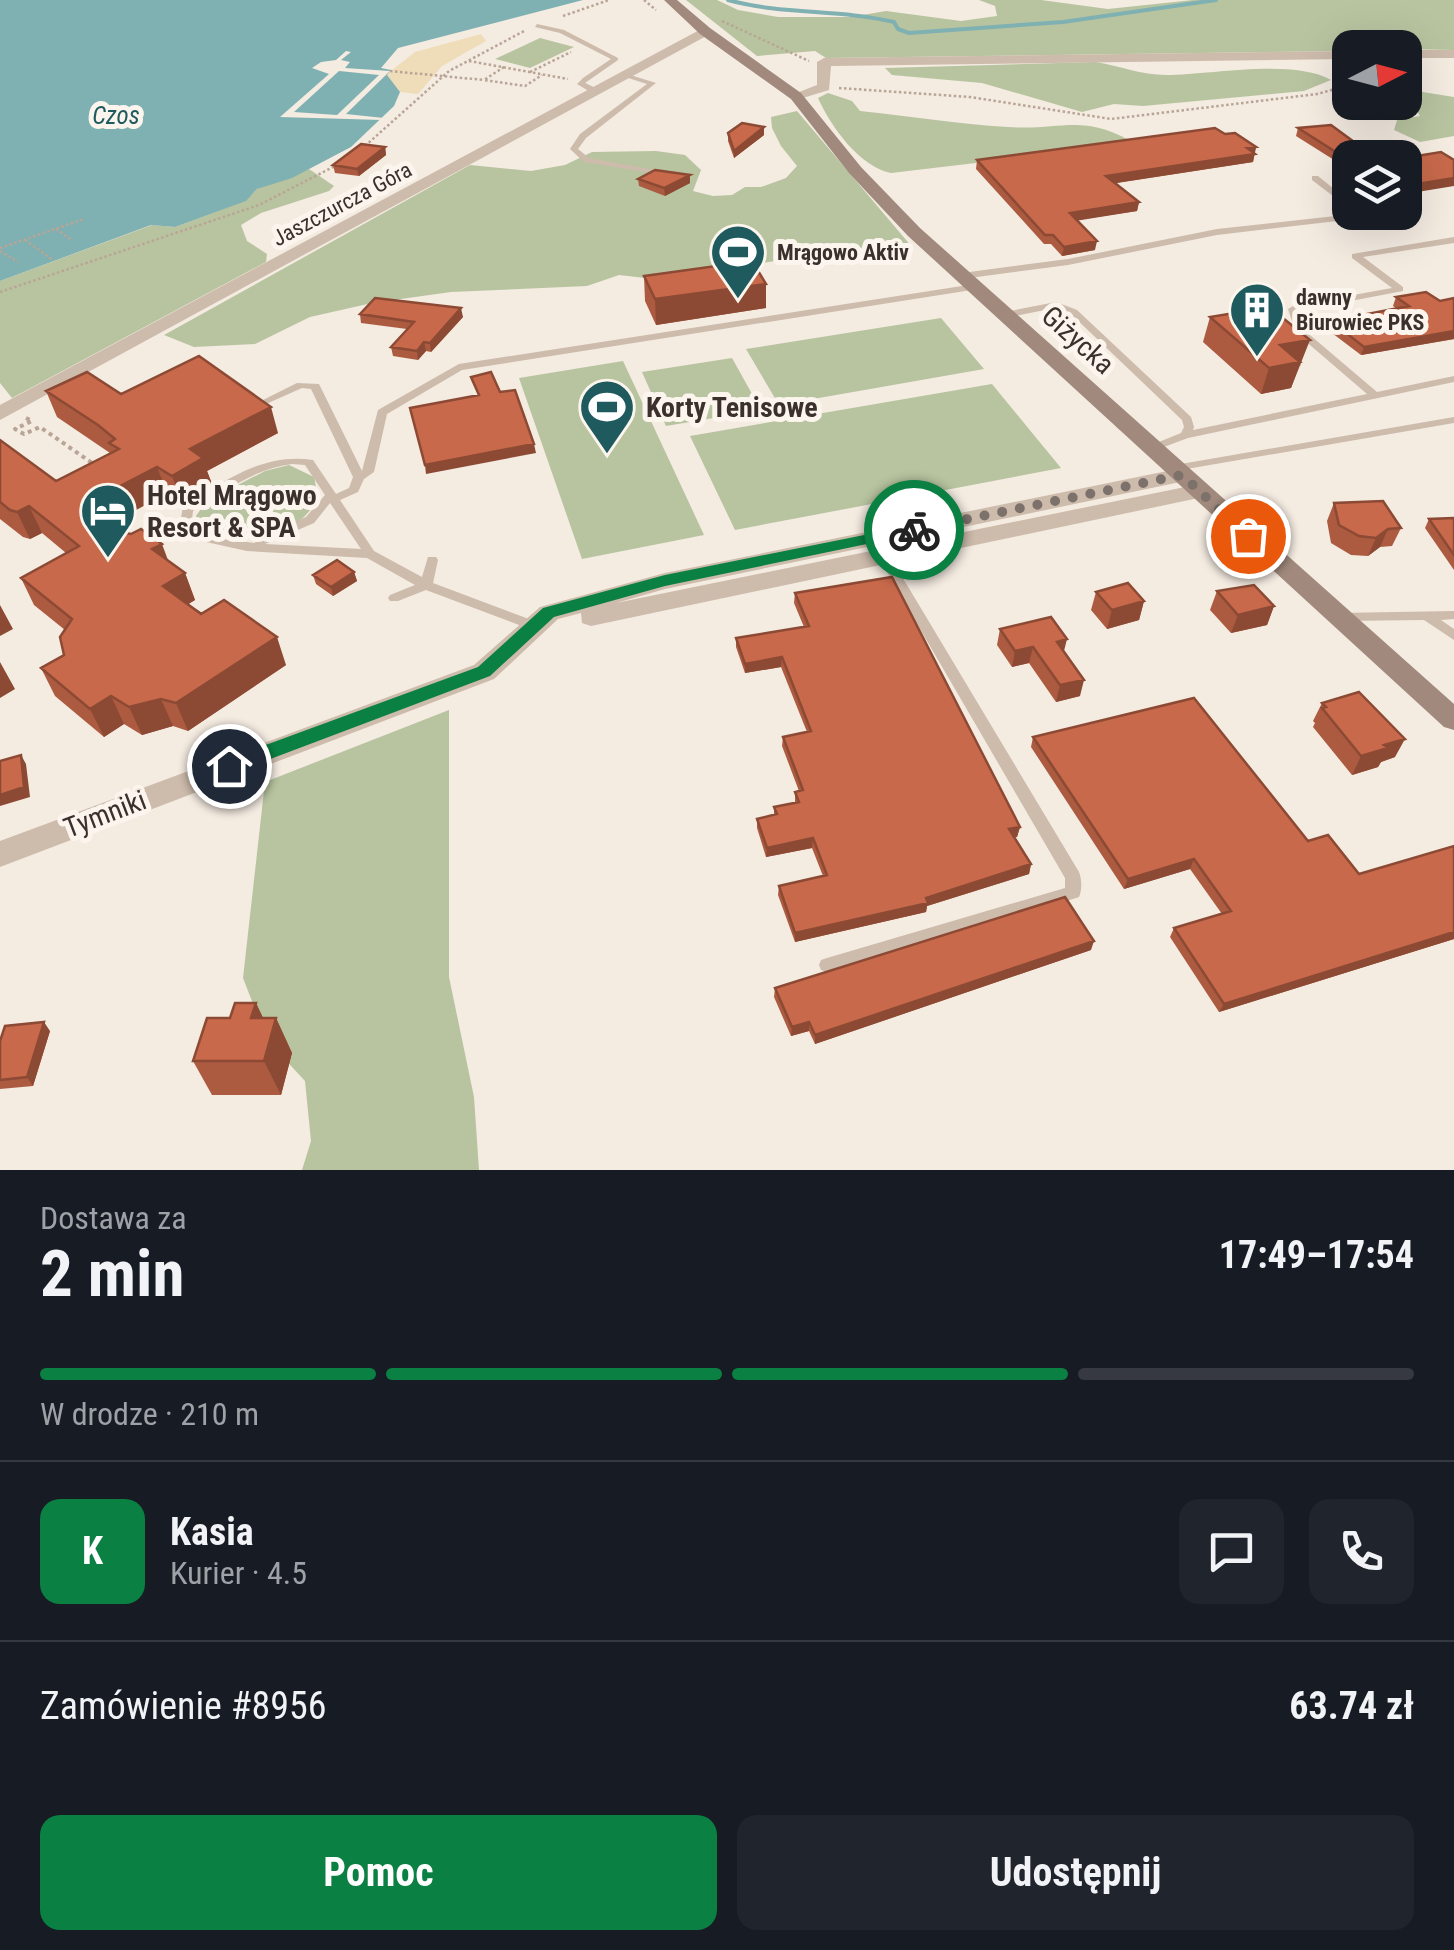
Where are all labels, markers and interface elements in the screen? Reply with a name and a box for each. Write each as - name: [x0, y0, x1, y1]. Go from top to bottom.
- north arrow: [1332, 30, 1422, 120]
- map controls: [1332, 30, 1422, 230]
- water label: Czos: [92, 101, 140, 130]
- button: layers: [1332, 140, 1422, 230]
- street label: Jaszczurcza Góra: [268, 157, 416, 251]
- sports icon: Mrągowo Aktiv: [708, 222, 768, 301]
- place label: Mrągowo Aktiv: [777, 240, 909, 265]
- building icon: dawny Biurowiec PKS: [1227, 280, 1287, 359]
- place label: dawny Biurowiec PKS: [1296, 285, 1424, 335]
- street label: Giżycka: [1035, 299, 1121, 381]
- sports icon: Korty Tenisowe: [577, 377, 637, 456]
- place label: Korty Tenisowe: [646, 391, 818, 424]
- place label: Hotel Mrągowo Resort & SPA: [147, 479, 317, 544]
- courier: [864, 480, 964, 580]
- hotel icon: Hotel Mrągowo Resort & SPA: [78, 481, 138, 560]
- pin: [1206, 494, 1291, 579]
- icon: bike: [887, 503, 942, 558]
- icon: bag: [1221, 509, 1276, 564]
- pin: [187, 724, 272, 809]
- icon: home: [202, 739, 257, 794]
- street label: Tymniki: [59, 783, 151, 845]
- text: Dostawa za: [40, 1199, 187, 1237]
- text: 17:49–17:54: [1219, 1233, 1414, 1277]
- text: 2 min: [40, 1236, 184, 1312]
- text: W drodze · 210 m: [40, 1395, 259, 1433]
- button: chat: [1179, 1499, 1284, 1604]
- button: phone: [1309, 1499, 1414, 1604]
- text: Kasia: [170, 1510, 254, 1554]
- text: K: [82, 1529, 103, 1573]
- text: Kurier · 4.5: [170, 1554, 307, 1592]
- text: Zamówienie #8956: [40, 1684, 327, 1728]
- text: 63.74 zł: [1289, 1684, 1414, 1728]
- button: Pomoc: [40, 1815, 717, 1930]
- button: Udostępnij: [737, 1815, 1414, 1930]

